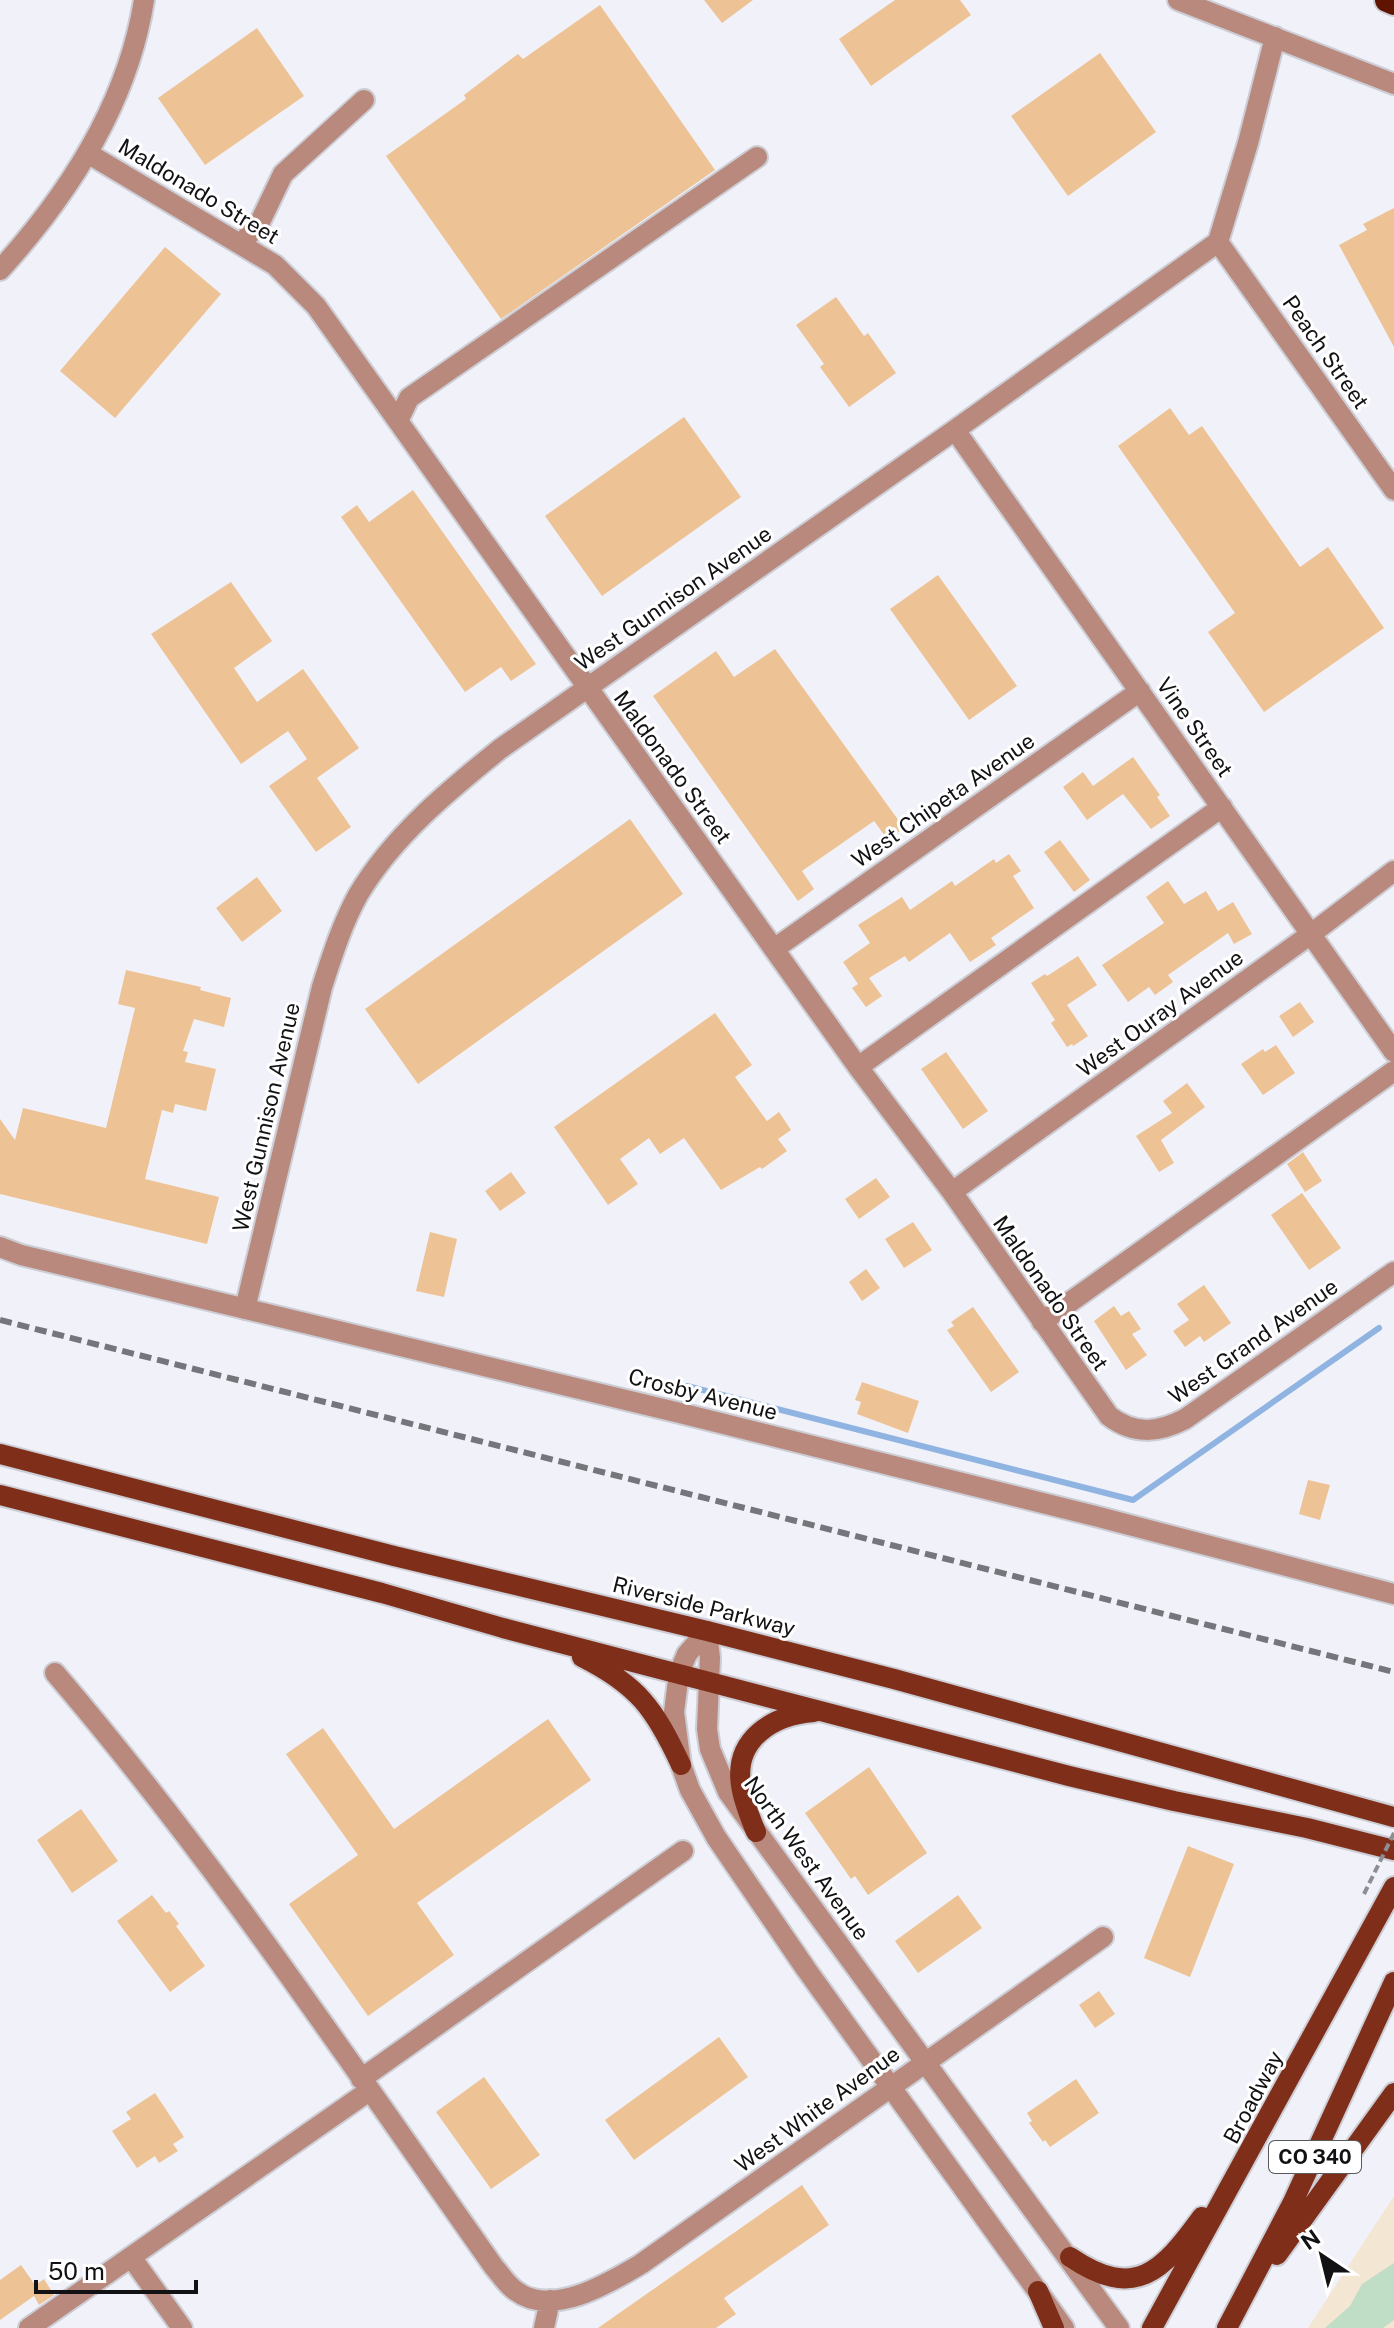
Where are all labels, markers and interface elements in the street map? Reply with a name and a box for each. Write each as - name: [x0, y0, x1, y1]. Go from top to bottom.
- street label: Maldonado Street: [114, 133, 284, 249]
- street label: Peach Street: [1277, 290, 1375, 414]
- street label: West Gunnison Avenue: [570, 520, 776, 676]
- street label: Vine Street: [1151, 672, 1239, 782]
- street label: Maldonado Street: [609, 685, 737, 849]
- street label: West Chipeta Avenue: [847, 727, 1039, 873]
- street label: West Ouray Avenue: [1072, 944, 1248, 1082]
- street label: West Gunnison Avenue: [227, 1000, 305, 1234]
- street label: Maldonado Street: [988, 1211, 1114, 1375]
- street label: West Grand Avenue: [1163, 1273, 1343, 1409]
- street label: Crosby Avenue: [626, 1363, 780, 1425]
- street label: Riverside Parkway: [610, 1571, 798, 1641]
- street label: North West Avenue: [739, 1771, 875, 1945]
- street label: West White Avenue: [730, 2041, 904, 2177]
- street label: Broadway: [1218, 2046, 1288, 2148]
- road number: CO 340: [1269, 2141, 1361, 2173]
- north arrow: [1282, 2216, 1362, 2296]
- text: N: [1296, 2224, 1325, 2255]
- scale bar: [36, 2244, 196, 2294]
- text: 50 m: [48, 2257, 105, 2285]

